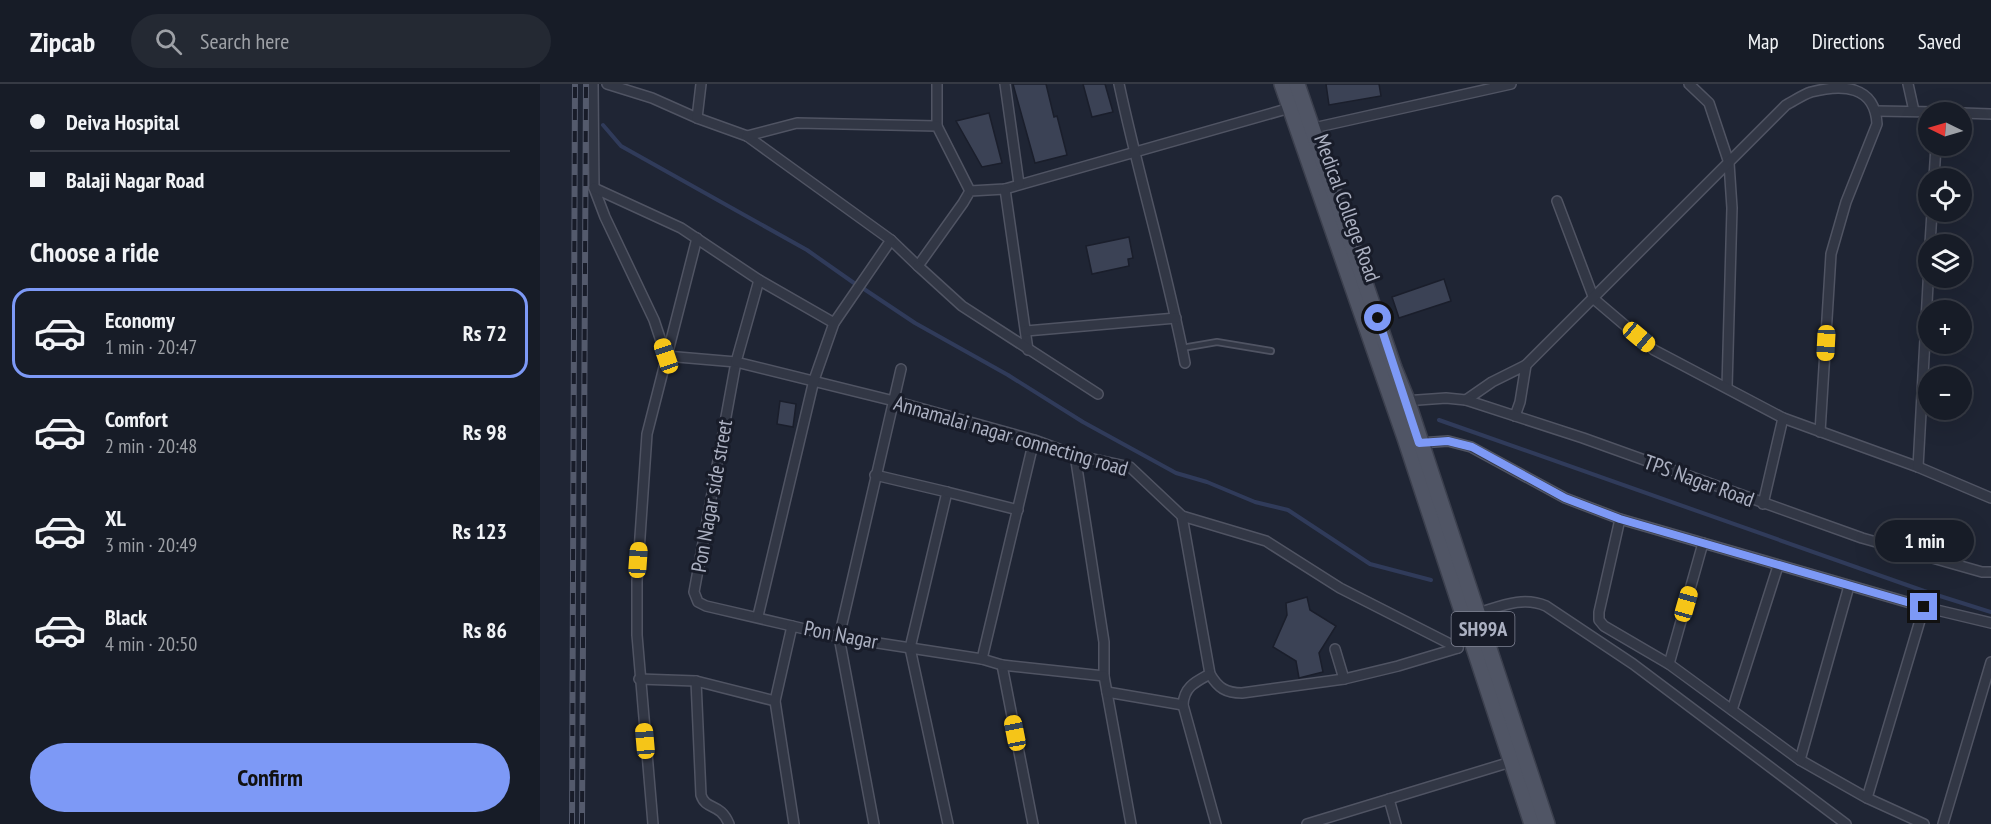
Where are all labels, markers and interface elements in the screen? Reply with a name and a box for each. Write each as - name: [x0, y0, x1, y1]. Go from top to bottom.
- search box: [131, 14, 551, 68]
- text: Zipcab: [30, 23, 95, 60]
- icon: search: [152, 25, 185, 58]
- text: Search here: [200, 27, 289, 55]
- text: Map: [1748, 28, 1779, 55]
- text: Directions: [1812, 28, 1885, 55]
- text: Saved: [1918, 28, 1961, 55]
- north arrow: [1918, 102, 1972, 156]
- map controls: [1918, 102, 1972, 420]
- text: Deiva Hospital: [66, 108, 179, 136]
- street label: Medical College Road: [1308, 130, 1387, 285]
- text: Balaji Nagar Road: [66, 166, 204, 194]
- button: locate: [1918, 168, 1972, 222]
- button: layers: [1918, 234, 1972, 288]
- text: Choose a ride: [30, 235, 159, 269]
- button: +: [1918, 300, 1972, 354]
- route start: [1364, 304, 1391, 331]
- icon: car: [33, 306, 87, 360]
- text: Economy: [105, 306, 175, 334]
- text: Rs 72: [463, 319, 507, 347]
- car: [1619, 319, 1659, 355]
- car: [1816, 325, 1836, 361]
- text: 1 min · 20:47: [105, 334, 197, 360]
- car: [652, 336, 680, 376]
- button: −: [1918, 366, 1972, 420]
- street label: Annamalai nagar connecting road: [891, 389, 1131, 482]
- icon: car: [33, 405, 87, 459]
- text: Comfort: [105, 405, 168, 433]
- street label: Pon Nagar side street: [685, 417, 738, 574]
- text: Rs 98: [463, 418, 507, 446]
- text: 2 min · 20:48: [105, 433, 197, 459]
- street label: TPS Nagar Road: [1640, 448, 1758, 513]
- icon: car: [33, 504, 87, 558]
- text: XL: [105, 504, 126, 532]
- text: Rs 123: [452, 517, 507, 545]
- callout: 1 min: [1874, 520, 1974, 562]
- text: 1 min: [1904, 528, 1945, 554]
- text: 3 min · 20:49: [105, 532, 197, 558]
- car: [628, 541, 648, 579]
- car: [1672, 584, 1700, 624]
- route end: [1910, 593, 1937, 620]
- icon: car: [33, 603, 87, 657]
- text: Black: [105, 603, 147, 631]
- road number: SH99A: [1452, 612, 1514, 646]
- street label: Pon Nagar: [802, 614, 880, 655]
- text: Rs 86: [463, 616, 507, 644]
- text: 4 min · 20:50: [105, 631, 197, 657]
- car: [1003, 714, 1027, 752]
- car: [634, 722, 656, 760]
- button: Confirm: [30, 743, 510, 812]

